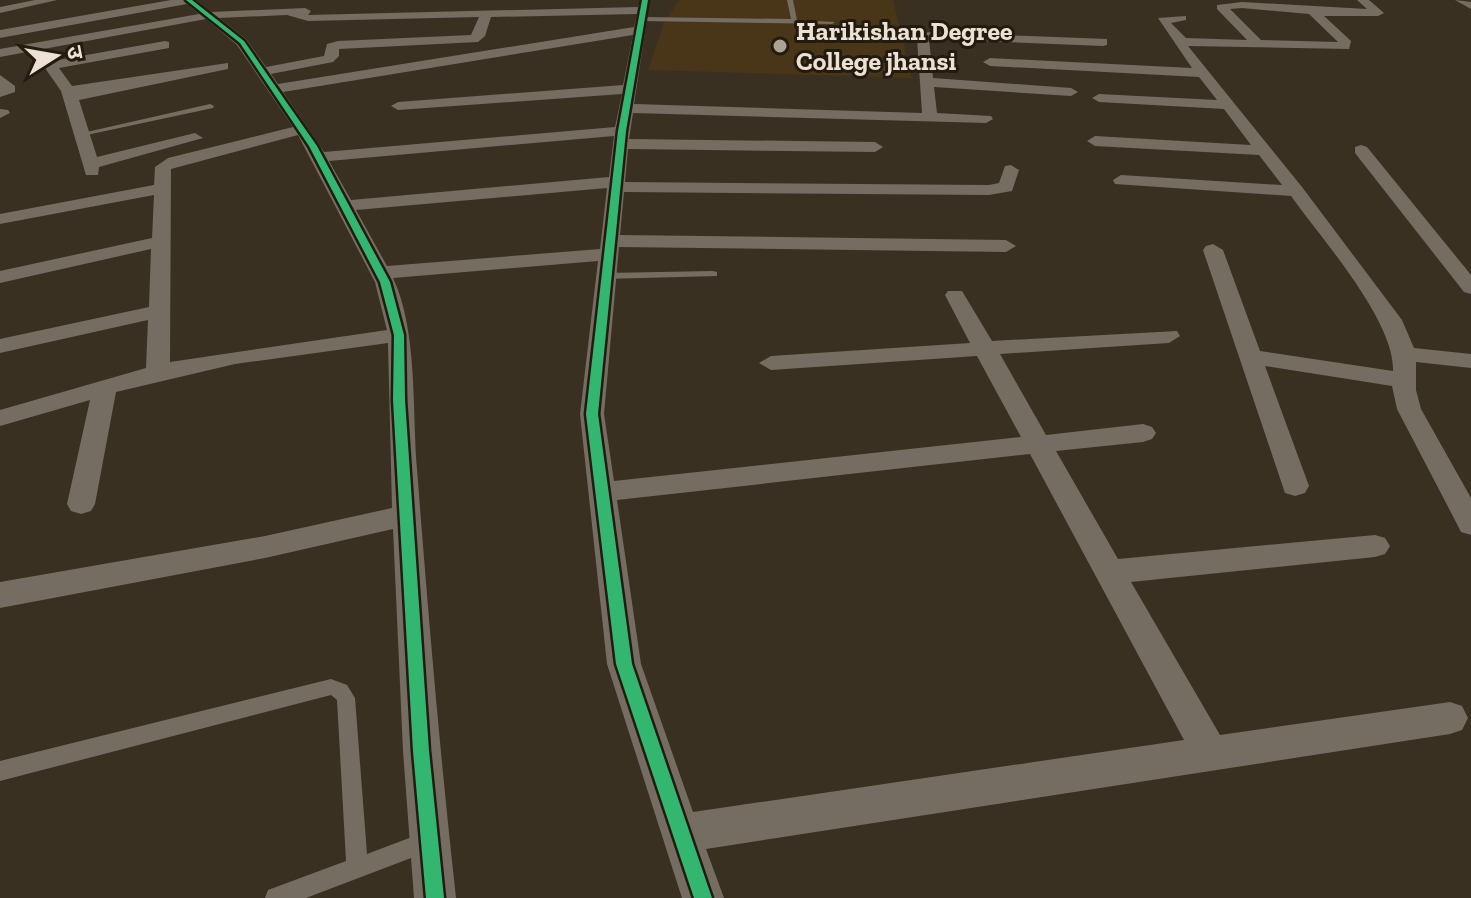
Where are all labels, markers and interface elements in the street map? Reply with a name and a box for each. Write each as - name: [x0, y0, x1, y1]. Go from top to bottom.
- place label: Harikishan Degree College jhansi: [796, 15, 1013, 77]
- north arrow: [16, 16, 96, 96]
- marker: Harikishan Degree College jhansi: [771, 37, 789, 55]
- text: उ: [61, 43, 90, 62]

